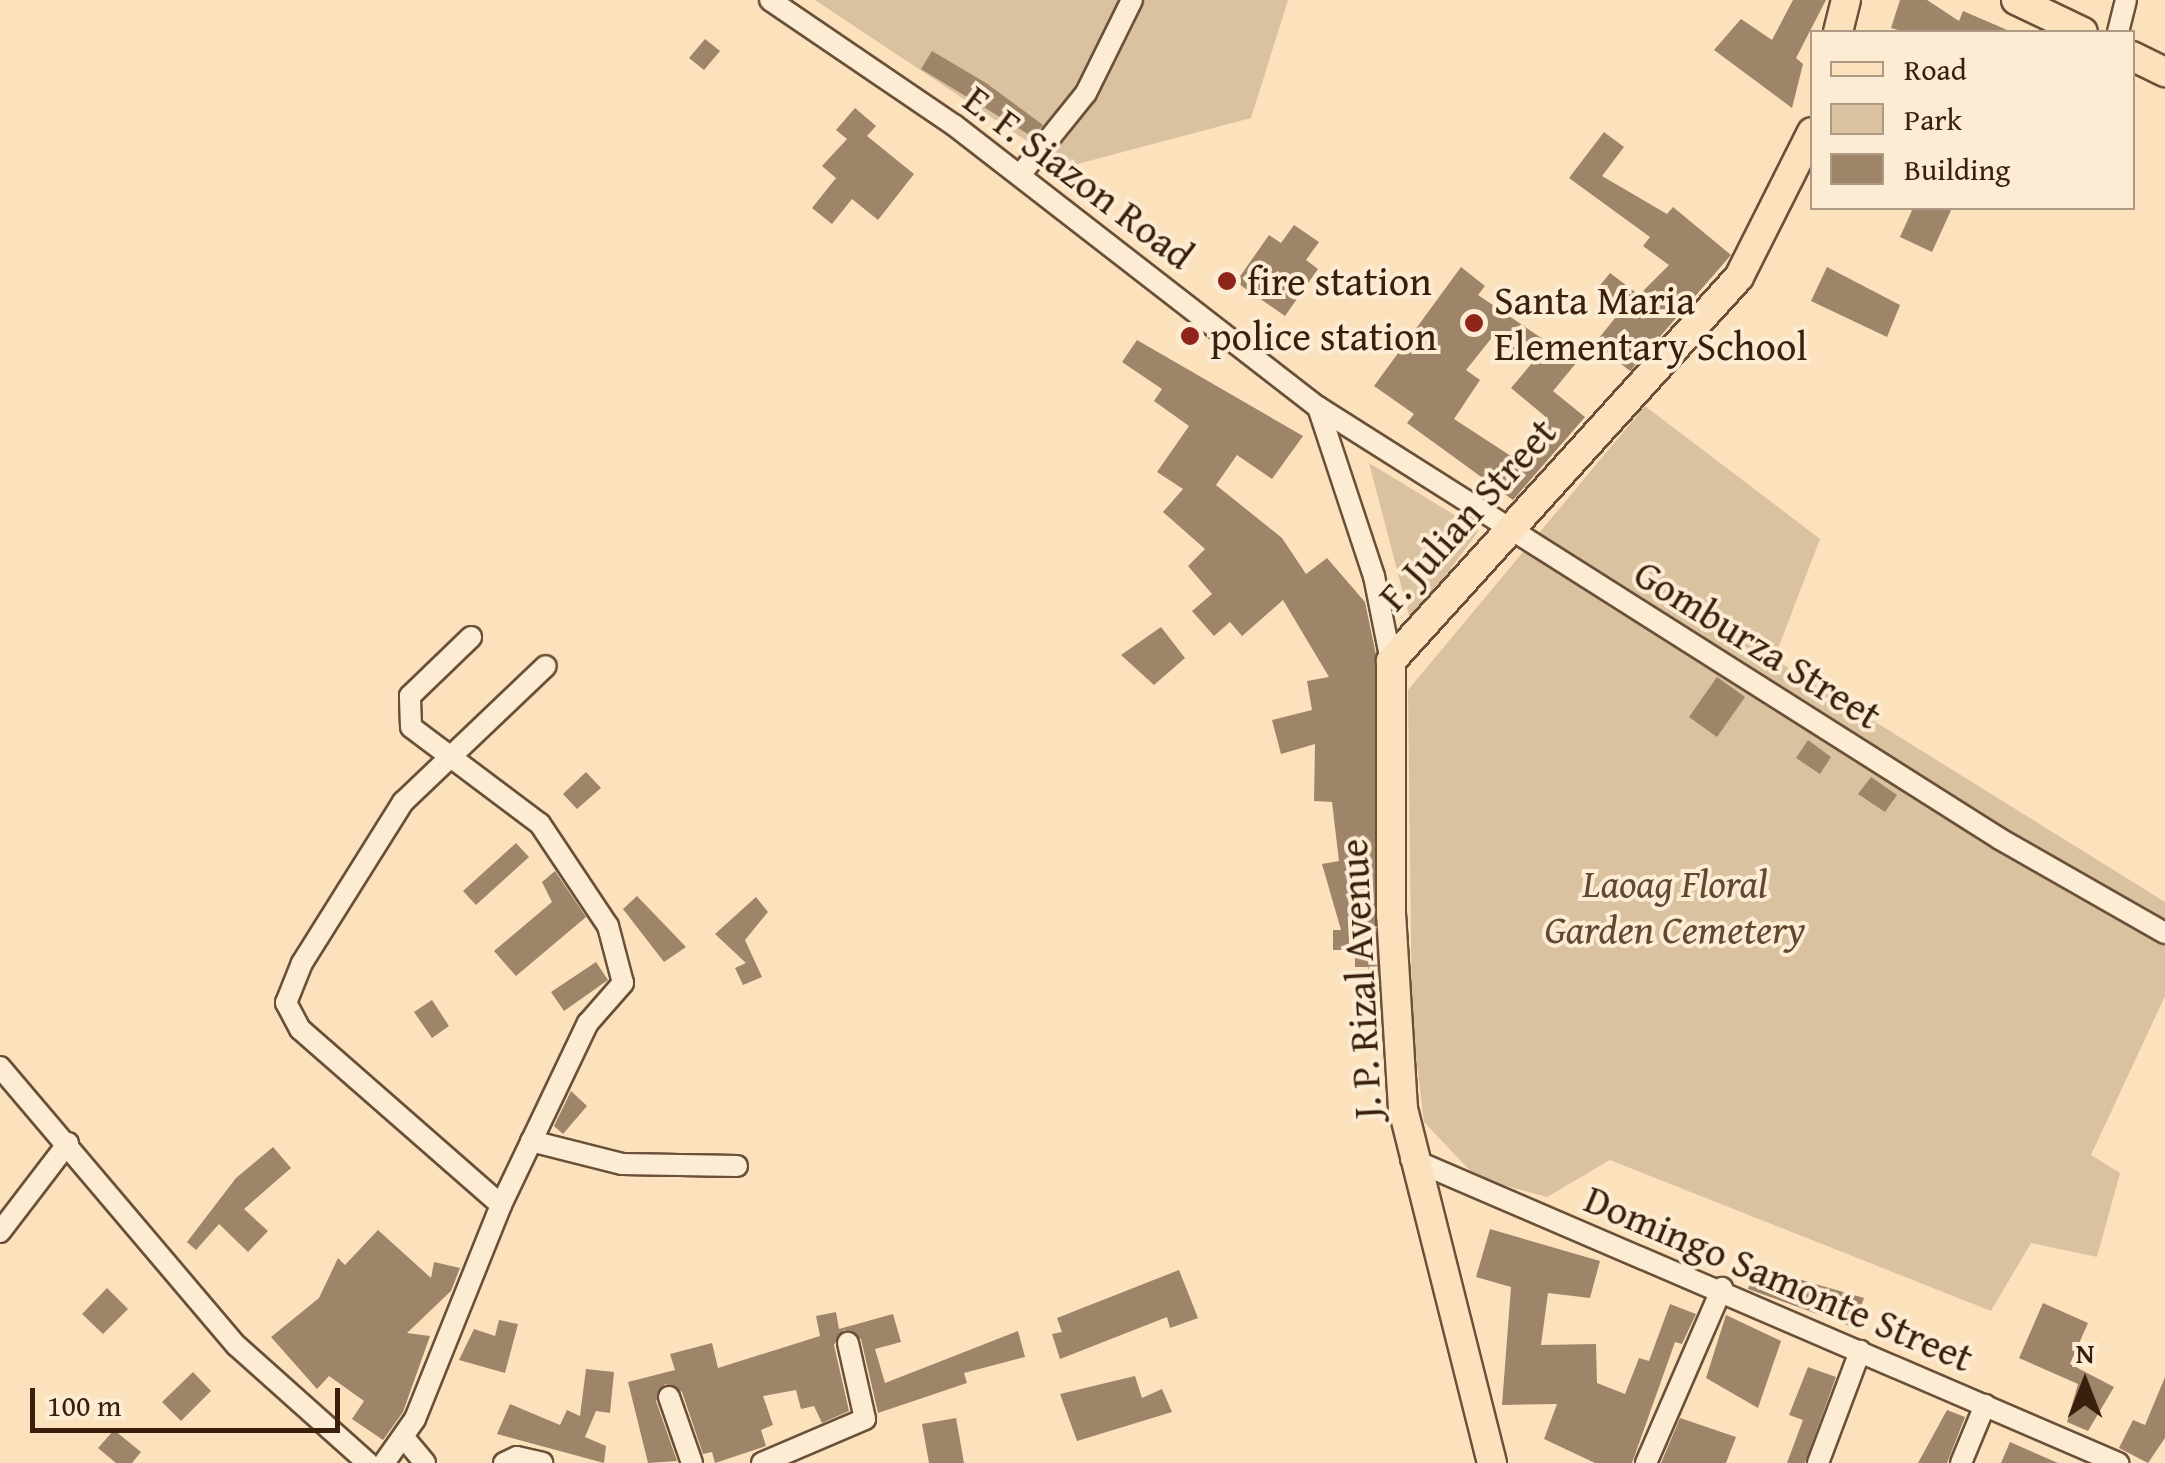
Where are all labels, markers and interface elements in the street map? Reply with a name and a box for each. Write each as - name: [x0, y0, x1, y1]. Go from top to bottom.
- legend: [1810, 30, 2135, 210]
- text: Road: [1904, 47, 1967, 91]
- street label: E. F. Siazon Road: [955, 75, 1203, 279]
- text: Park: [1904, 97, 1962, 141]
- text: Building: [1904, 147, 2010, 191]
- place label: fire station: [1247, 257, 1432, 305]
- marker: fire station: [1216, 270, 1238, 292]
- place label: Santa Maria Elementary School: [1494, 276, 1808, 370]
- place label: police station: [1210, 312, 1437, 360]
- marker: Santa Maria Elementary School: [1463, 312, 1485, 334]
- marker: police station: [1179, 325, 1201, 347]
- street label: F. Julian Street: [1368, 408, 1566, 620]
- street label: Gomburza Street: [1626, 549, 1890, 739]
- street label: J. P. Rizal Avenue: [1329, 838, 1391, 1120]
- park label: Laoag Floral Garden Cemetery: [1544, 859, 1806, 953]
- street label: Domingo Samonte Street: [1578, 1174, 1980, 1382]
- text: N: [2076, 1332, 2094, 1373]
- north arrow: [2035, 1333, 2135, 1433]
- scale bar: [35, 1368, 345, 1430]
- text: 100 m: [47, 1383, 121, 1427]

